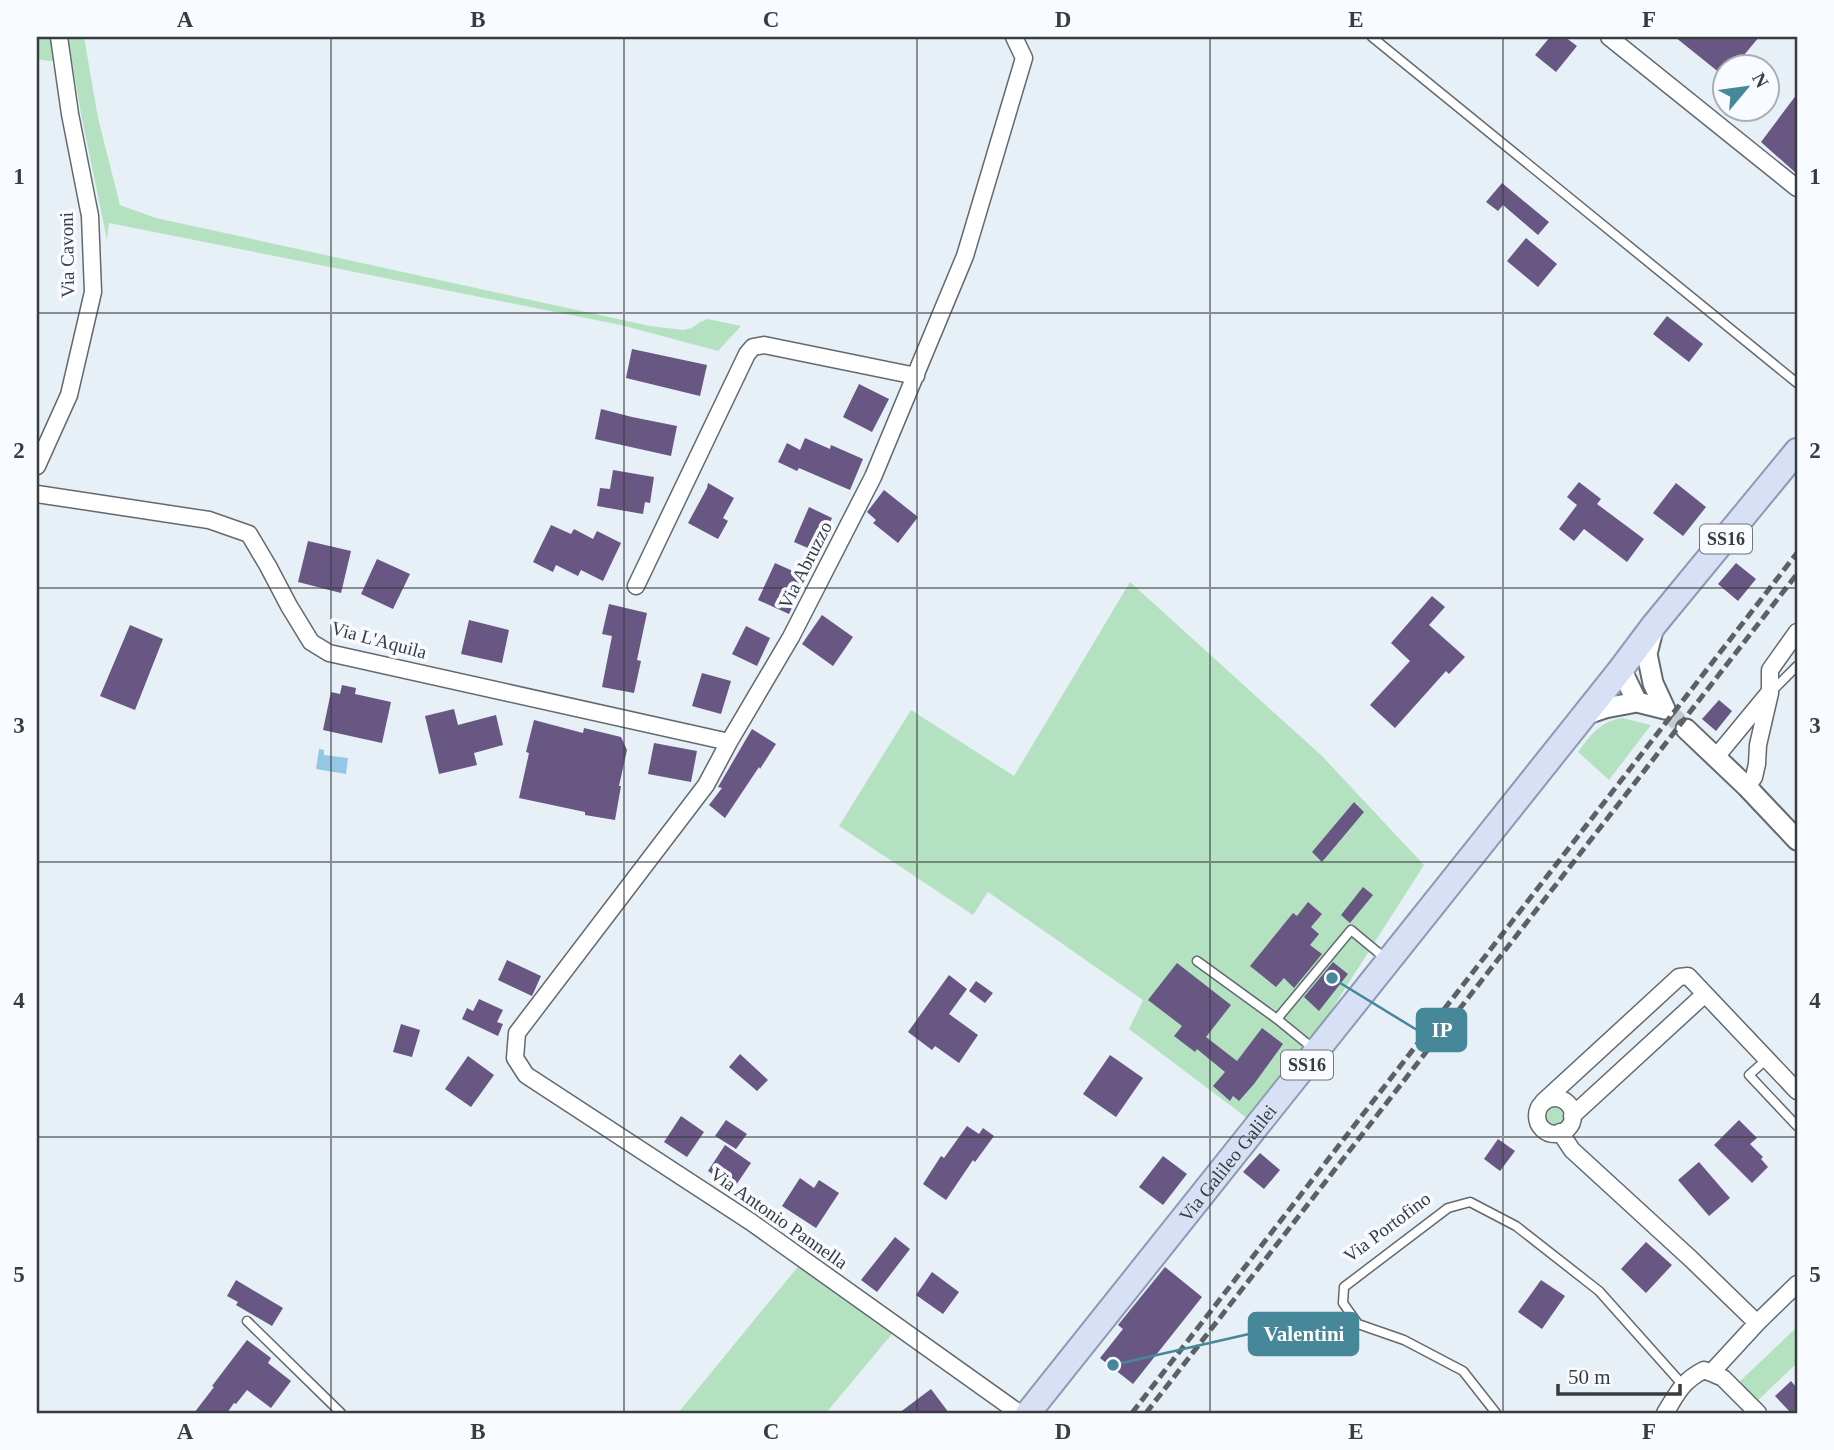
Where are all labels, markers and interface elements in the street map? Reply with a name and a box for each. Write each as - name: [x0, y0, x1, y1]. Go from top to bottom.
- text: A: [177, 7, 194, 32]
- text: B: [470, 7, 486, 32]
- text: C: [763, 7, 779, 32]
- text: D: [1055, 7, 1071, 32]
- text: E: [1348, 7, 1364, 32]
- text: F: [1642, 7, 1656, 32]
- north arrow: [1712, 52, 1782, 122]
- text: N: [1748, 69, 1773, 91]
- text: 1: [13, 164, 25, 189]
- text: 1: [1809, 164, 1821, 189]
- street label: Via Cavoni: [56, 212, 78, 298]
- text: 2: [13, 438, 25, 463]
- text: 2: [1809, 438, 1821, 463]
- street label: Via Abruzzo: [774, 518, 836, 612]
- road number: SS16: [1700, 524, 1752, 554]
- street label: Via L'Aquila: [329, 617, 429, 663]
- text: 3: [13, 713, 25, 738]
- text: 3: [1809, 713, 1821, 738]
- text: 4: [13, 988, 25, 1013]
- text: 4: [1809, 988, 1821, 1013]
- callout: IP: [1417, 1009, 1466, 1051]
- text: IP: [1432, 1018, 1453, 1042]
- road number: SS16: [1281, 1050, 1333, 1080]
- street label: Via Galileo Galilei: [1175, 1100, 1280, 1225]
- street label: Via Antonio Pannella: [706, 1163, 852, 1274]
- street label: Via Portofino: [1340, 1188, 1434, 1266]
- text: 5: [13, 1262, 25, 1287]
- text: 5: [1809, 1262, 1821, 1287]
- callout: Valentini: [1249, 1313, 1358, 1355]
- text: Valentini: [1264, 1322, 1345, 1346]
- scale bar: [1558, 1352, 1680, 1396]
- text: 50 m: [1568, 1365, 1611, 1389]
- text: A: [177, 1419, 194, 1444]
- text: B: [470, 1419, 486, 1444]
- text: C: [763, 1419, 779, 1444]
- text: D: [1055, 1419, 1071, 1444]
- text: E: [1348, 1419, 1364, 1444]
- text: F: [1642, 1419, 1656, 1444]

